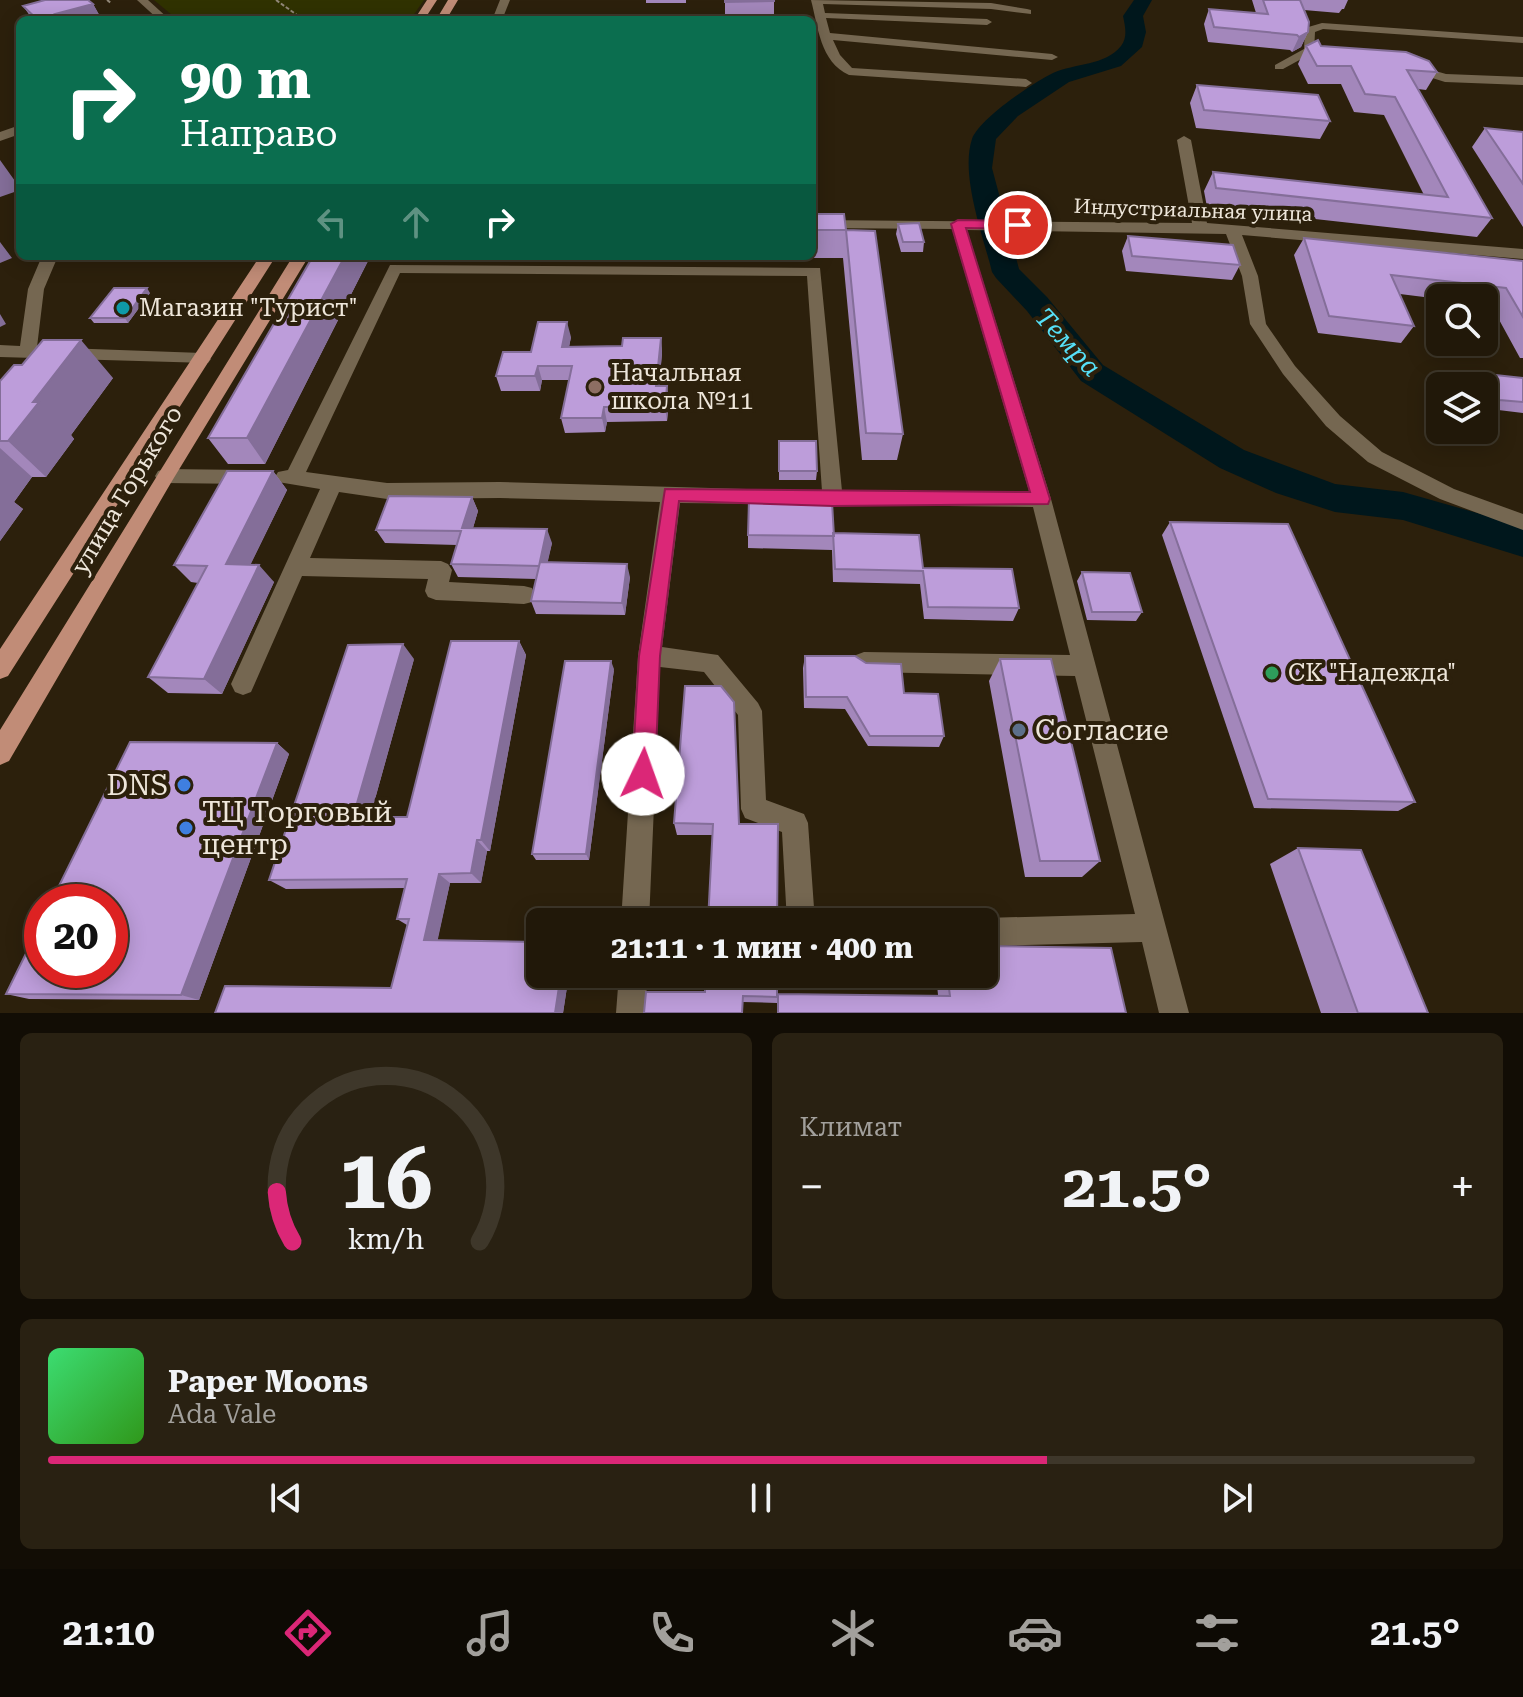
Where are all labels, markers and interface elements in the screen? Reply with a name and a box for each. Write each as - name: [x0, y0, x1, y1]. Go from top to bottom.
- text: 90 m: [180, 46, 311, 112]
- icon: right: [48, 48, 152, 152]
- text: Направо: [180, 113, 338, 155]
- pin: [984, 191, 1052, 259]
- street label: Индустриальная улица: [1073, 194, 1313, 226]
- icon: left: [310, 200, 354, 244]
- icon: ahead: [394, 200, 438, 244]
- icon: right: [478, 200, 522, 244]
- icon: arrive: [996, 203, 1040, 247]
- map controls: [1426, 284, 1498, 444]
- button: search: [1426, 284, 1498, 356]
- place label: Магазин "Турист": [139, 294, 358, 322]
- marker: Магазин "Турист": [114, 299, 132, 317]
- water label: Темра: [1029, 302, 1107, 382]
- place label: Начальная школа №11: [611, 359, 753, 415]
- button: layers: [1426, 372, 1498, 444]
- marker: Начальная школа №11: [586, 378, 604, 396]
- street label: улица Горького: [66, 401, 188, 579]
- place label: СК "Надежда": [1288, 659, 1456, 687]
- marker: СК "Надежда": [1263, 664, 1281, 682]
- place label: Согласие: [1035, 714, 1169, 747]
- marker: Согласие: [1010, 721, 1028, 739]
- position arrow: [601, 732, 685, 816]
- place label: DNS: [107, 769, 168, 802]
- marker: DNS: [175, 776, 193, 794]
- place label: ТЦ Торговый центр: [202, 796, 392, 861]
- marker: ТЦ Торговый центр: [177, 819, 195, 837]
- speed limit sign: 20: [24, 884, 128, 988]
- text: 21:11 · 1 мин · 400 m: [611, 930, 913, 965]
- text: Климат: [800, 1112, 902, 1142]
- text: 16: [339, 1131, 432, 1228]
- text: 21.5°: [1062, 1151, 1212, 1222]
- text: −: [800, 1161, 824, 1213]
- text: +: [1450, 1161, 1475, 1213]
- text: km/h: [347, 1222, 424, 1256]
- text: Paper Moons: [168, 1364, 368, 1399]
- text: Ada Vale: [168, 1399, 276, 1429]
- icon: previous: [264, 1476, 308, 1520]
- icon: pause: [739, 1476, 783, 1520]
- icon: next: [1215, 1476, 1259, 1520]
- icon: directions: [280, 1605, 336, 1661]
- icon: music: [462, 1605, 518, 1661]
- icon: phone: [644, 1605, 700, 1661]
- icon: climate: [825, 1605, 881, 1661]
- icon: car: [1007, 1605, 1063, 1661]
- icon: filters: [1189, 1605, 1245, 1661]
- text: 21:10: [63, 1612, 155, 1654]
- text: 21.5°: [1370, 1612, 1460, 1654]

